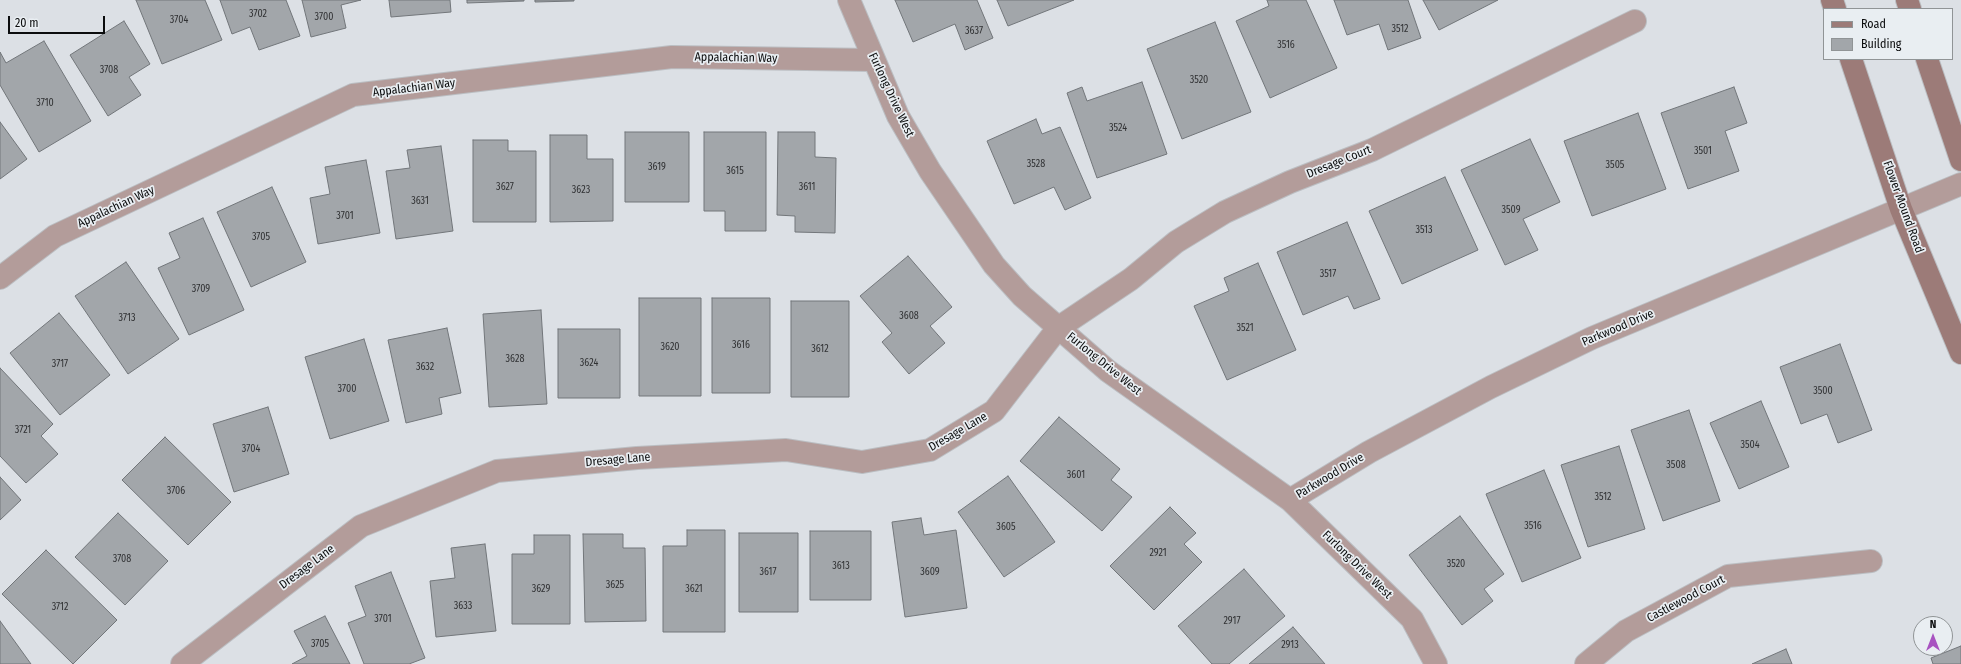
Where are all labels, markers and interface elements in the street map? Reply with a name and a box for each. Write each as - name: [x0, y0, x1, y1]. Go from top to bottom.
- scale bar: [10, 8, 107, 34]
- house number: 3702: [249, 8, 267, 20]
- legend: [1823, 8, 1953, 60]
- house number: 3700: [315, 11, 333, 23]
- house number: 3704: [170, 14, 188, 26]
- text: 20 m: [15, 16, 39, 30]
- text: Road: [1861, 17, 1886, 31]
- house number: 3512: [1392, 23, 1408, 35]
- house number: 3637: [965, 25, 983, 37]
- text: Building: [1861, 37, 1901, 51]
- house number: 3516: [1277, 39, 1295, 51]
- street label: Appalachian Way: [694, 50, 778, 66]
- street label: Furlong Drive West: [865, 50, 917, 140]
- house number: 3708: [100, 64, 118, 76]
- house number: 3520: [1190, 74, 1208, 86]
- street label: Appalachian Way: [372, 76, 456, 100]
- house number: 3710: [36, 97, 54, 109]
- house number: 3524: [1109, 122, 1127, 134]
- street label: Dresage Court: [1305, 143, 1373, 181]
- house number: 3501: [1694, 145, 1712, 157]
- house number: 3528: [1027, 158, 1045, 170]
- house number: 3505: [1606, 159, 1624, 171]
- street label: Flower Mound Road: [1880, 159, 1926, 255]
- house number: 3619: [648, 161, 666, 173]
- house number: 3615: [726, 165, 744, 177]
- house number: 3627: [496, 181, 514, 193]
- house number: 3611: [799, 181, 815, 193]
- street label: Appalachian Way: [75, 183, 157, 231]
- house number: 3623: [572, 184, 590, 196]
- house number: 3631: [411, 195, 429, 207]
- house number: 3509: [1501, 204, 1521, 216]
- house number: 3701: [336, 210, 354, 222]
- house number: 3513: [1415, 224, 1433, 236]
- house number: 3705: [252, 231, 270, 243]
- house number: 3517: [1320, 268, 1336, 280]
- house number: 3709: [192, 283, 210, 295]
- street label: Parkwood Drive: [1580, 306, 1656, 350]
- house number: 3608: [899, 310, 919, 322]
- house number: 3713: [119, 312, 135, 324]
- house number: 3521: [1236, 322, 1254, 334]
- street label: Furlong Drive West: [1064, 330, 1144, 398]
- house number: 3616: [732, 339, 750, 351]
- house number: 3620: [661, 341, 679, 353]
- house number: 3612: [811, 343, 829, 355]
- house number: 3628: [506, 353, 524, 365]
- house number: 3624: [580, 357, 598, 369]
- house number: 3717: [52, 358, 68, 370]
- house number: 3632: [416, 361, 434, 373]
- house number: 3700: [338, 383, 356, 395]
- house number: 3500: [1813, 385, 1833, 397]
- street label: Dresage Lane: [926, 409, 990, 455]
- house number: 3721: [15, 424, 31, 436]
- house number: 3504: [1740, 439, 1760, 451]
- house number: 3704: [242, 443, 260, 455]
- street label: Dresage Lane: [585, 450, 651, 470]
- street label: Parkwood Drive: [1294, 450, 1366, 502]
- house number: 3508: [1666, 459, 1686, 471]
- house number: 3601: [1067, 469, 1085, 481]
- house number: 3706: [167, 485, 185, 497]
- house number: 3512: [1595, 491, 1611, 503]
- house number: 3516: [1524, 520, 1542, 532]
- house number: 3605: [996, 521, 1016, 533]
- street label: Furlong Drive West: [1319, 528, 1395, 602]
- street label: Dresage Lane: [277, 542, 337, 592]
- house number: 2921: [1149, 547, 1167, 559]
- house number: 3708: [113, 553, 131, 565]
- house number: 3520: [1447, 558, 1465, 570]
- house number: 3613: [832, 560, 850, 572]
- house number: 3617: [760, 566, 776, 578]
- house number: 3609: [920, 566, 940, 578]
- street label: Castlewood Court: [1645, 572, 1727, 626]
- house number: 3625: [606, 579, 624, 591]
- house number: 3629: [532, 583, 550, 595]
- house number: 3621: [685, 583, 703, 595]
- house number: 3633: [454, 600, 472, 612]
- house number: 3712: [52, 601, 68, 613]
- house number: 3701: [374, 613, 392, 625]
- house number: 2917: [1224, 615, 1240, 627]
- north arrow: [1913, 616, 1953, 656]
- text: N: [1930, 618, 1936, 631]
- house number: 3705: [311, 638, 329, 650]
- house number: 2913: [1281, 639, 1299, 651]

